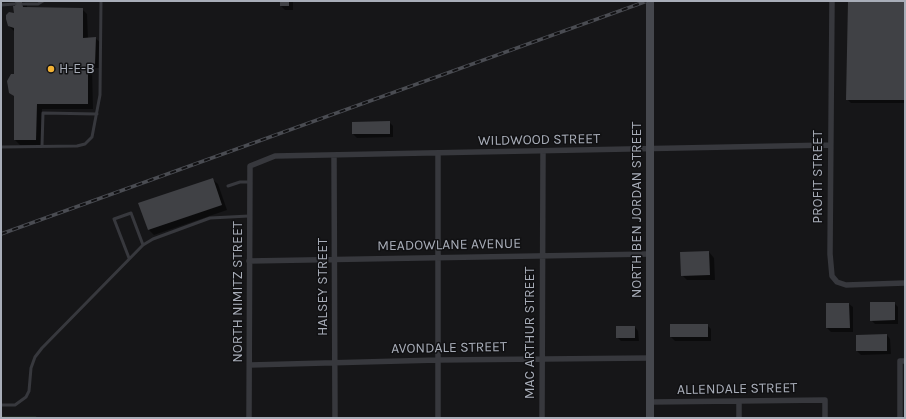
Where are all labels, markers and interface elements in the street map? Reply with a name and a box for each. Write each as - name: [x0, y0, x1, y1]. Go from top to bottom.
- place label: H-E-B: [59, 61, 95, 77]
- marker: H-E-B: [46, 64, 56, 74]
- street label: NORTH BEN JORDAN STREET: [629, 122, 645, 298]
- street label: PROFIT STREET: [810, 130, 826, 224]
- street label: WILDWOOD STREET: [478, 131, 600, 149]
- street label: NORTH NIMITZ STREET: [230, 221, 246, 363]
- street label: MEADOWLANE AVENUE: [377, 235, 521, 255]
- street label: HALSEY STREET: [315, 238, 331, 336]
- street label: MAC ARTHUR STREET: [522, 267, 538, 399]
- street label: AVONDALE STREET: [391, 339, 507, 357]
- street label: ALLENDALE STREET: [677, 380, 797, 398]

